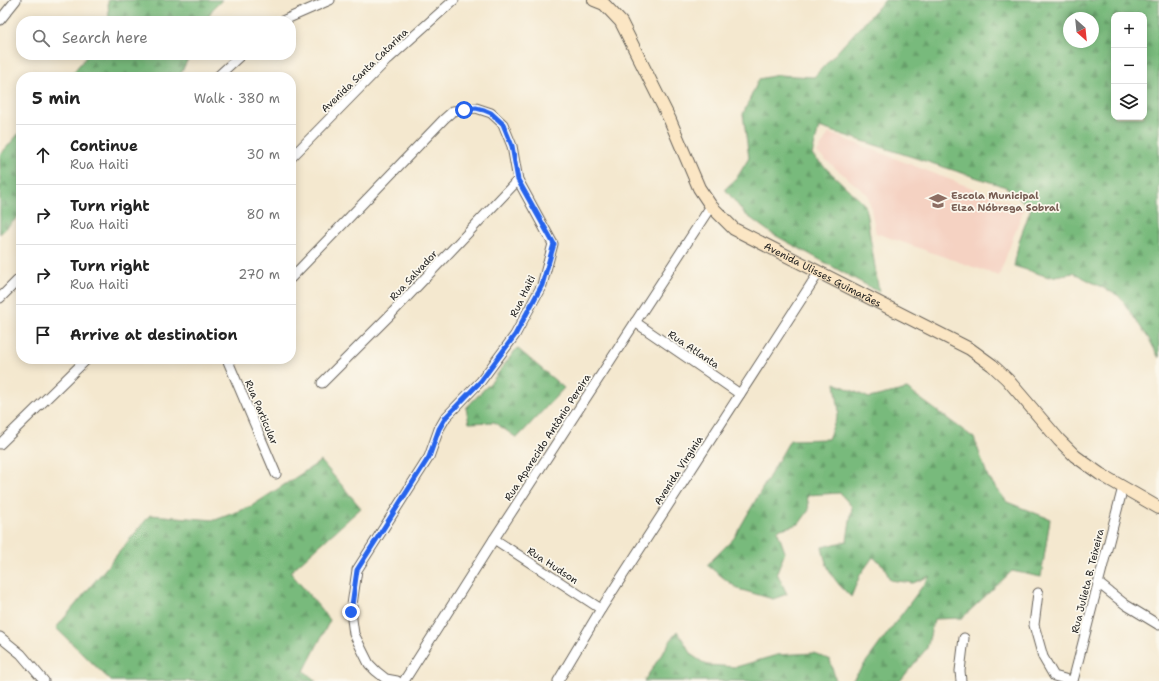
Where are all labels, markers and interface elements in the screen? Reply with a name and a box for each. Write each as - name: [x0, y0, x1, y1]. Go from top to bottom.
- north arrow: [1063, 12, 1099, 48]
- map controls: [1111, 12, 1147, 120]
- button: +: [1111, 12, 1147, 48]
- search box: [16, 16, 296, 60]
- street label: Avenida Santa Catarina: [318, 25, 411, 115]
- icon: search: [30, 27, 52, 49]
- text: Search here: [62, 28, 148, 48]
- button: −: [1111, 48, 1147, 84]
- button: layers: [1111, 84, 1147, 120]
- text: 5 min: [32, 87, 80, 109]
- text: Walk · 380 m: [194, 90, 280, 107]
- route start: [455, 101, 473, 119]
- text: Continue: [70, 136, 138, 156]
- icon: ahead: [32, 144, 54, 166]
- text: 30 m: [246, 146, 280, 163]
- text: Rua Haiti: [70, 156, 129, 173]
- place label: Escola Municipal Elza Nóbrega Sobral: [951, 189, 1060, 214]
- school or university icon: Escola Municipal Elza Nóbrega Sobral: [928, 191, 948, 211]
- text: Turn right: [70, 196, 150, 216]
- icon: right: [32, 204, 54, 226]
- text: 80 m: [246, 206, 280, 223]
- text: Rua Haiti: [70, 216, 129, 233]
- street label: Avenida Ulisses Guimarães: [762, 239, 884, 310]
- street label: Rua Salvador: [387, 247, 440, 303]
- text: Turn right: [70, 256, 150, 276]
- icon: right: [32, 264, 54, 286]
- text: 270 m: [238, 266, 280, 283]
- street label: Rua Haiti: [507, 273, 538, 319]
- text: Rua Haiti: [70, 276, 129, 293]
- icon: arrive: [32, 324, 54, 346]
- text: Arrive at destination: [70, 325, 238, 345]
- street label: Rua Atlanta: [666, 328, 722, 372]
- street label: Rua Aparecido Antônio Pereira: [501, 371, 594, 503]
- street label: Rua Particular: [242, 378, 281, 447]
- street label: Avenida Virginia: [651, 433, 706, 507]
- street label: Rua Julieta B. Teixeira: [1068, 527, 1107, 635]
- street label: Rua Hudson: [525, 544, 581, 587]
- route end: [342, 603, 360, 621]

